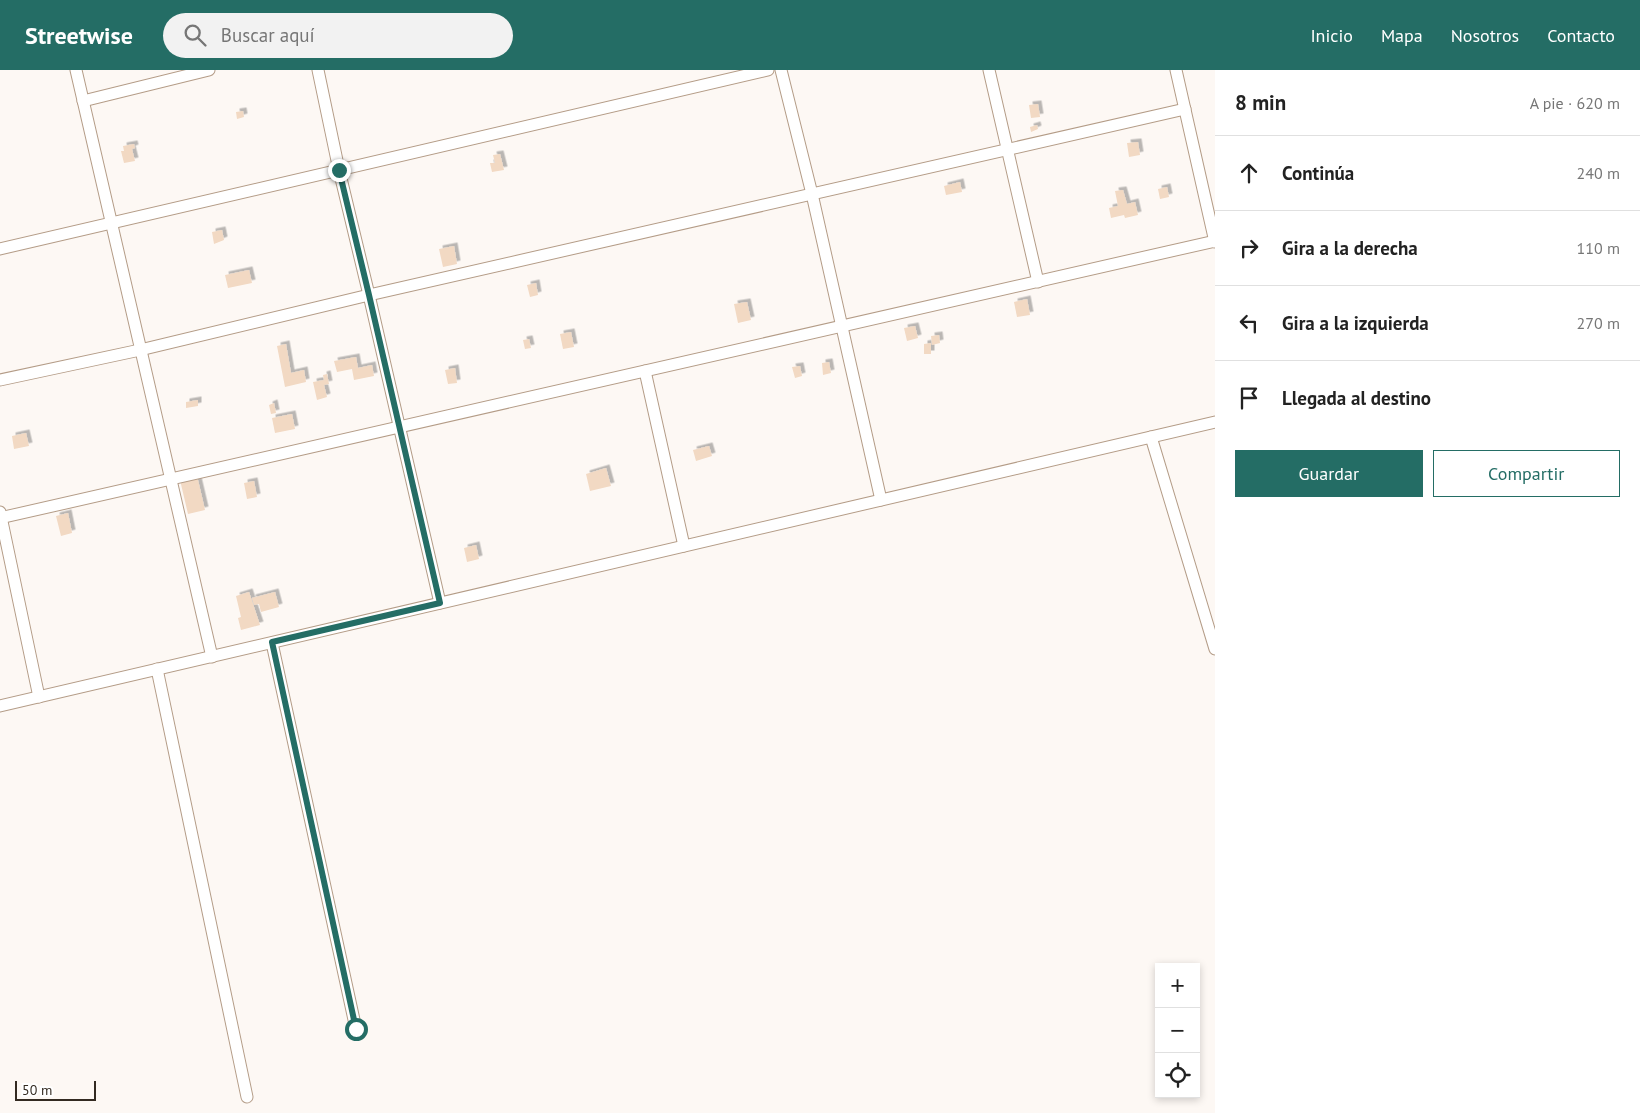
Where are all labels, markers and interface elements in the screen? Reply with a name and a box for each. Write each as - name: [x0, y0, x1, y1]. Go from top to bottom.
- search box: [163, 13, 513, 58]
- text: Streetwise: [25, 20, 133, 51]
- icon: search: [181, 21, 209, 49]
- text: Buscar aquí: [221, 23, 315, 47]
- text: Inicio: [1310, 24, 1353, 47]
- text: Mapa: [1381, 24, 1423, 47]
- text: Nosotros: [1451, 24, 1519, 47]
- text: Contacto: [1547, 24, 1615, 47]
- text: 8 min: [1235, 89, 1286, 116]
- text: A pie · 620 m: [1530, 93, 1620, 113]
- route end: [328, 159, 351, 182]
- icon: ahead: [1235, 159, 1263, 187]
- text: Continúa: [1282, 161, 1354, 185]
- text: 240 m: [1577, 163, 1620, 183]
- icon: right: [1235, 234, 1263, 262]
- text: Gira a la derecha: [1282, 236, 1418, 260]
- text: 110 m: [1577, 238, 1620, 258]
- icon: left: [1235, 309, 1263, 337]
- text: Gira a la izquierda: [1282, 311, 1429, 335]
- text: 270 m: [1577, 313, 1620, 333]
- icon: arrive: [1235, 384, 1263, 412]
- text: Llegada al destino: [1282, 386, 1431, 410]
- button: Guardar: [1235, 450, 1423, 497]
- button: Compartir: [1433, 450, 1620, 497]
- map controls: [1155, 963, 1200, 1098]
- button: +: [1155, 963, 1200, 1008]
- button: −: [1155, 1008, 1200, 1053]
- route start: [345, 1018, 368, 1041]
- button: locate: [1155, 1053, 1200, 1098]
- scale bar: [15, 1078, 96, 1101]
- text: 50 m: [22, 1081, 52, 1099]

